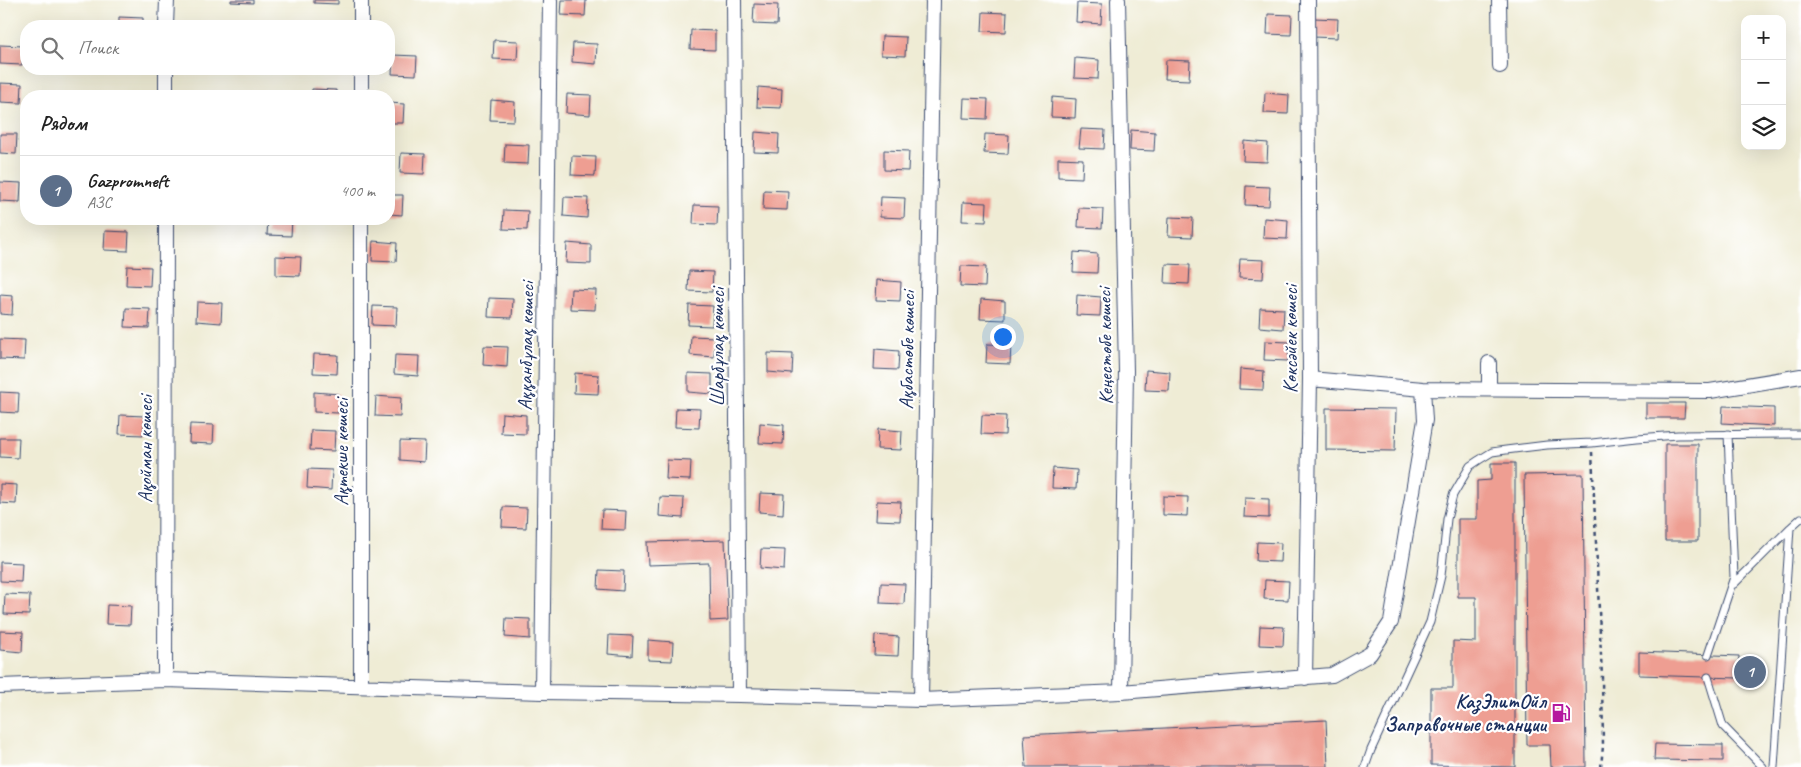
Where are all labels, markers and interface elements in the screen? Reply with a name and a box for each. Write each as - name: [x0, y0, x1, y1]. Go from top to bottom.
- map controls: [1741, 15, 1786, 150]
- button: +: [1741, 15, 1786, 60]
- search box: [20, 20, 395, 75]
- icon: search: [38, 34, 66, 62]
- text: Поиск: [78, 36, 118, 60]
- button: −: [1741, 60, 1786, 105]
- button: layers: [1741, 105, 1786, 150]
- text: Рядом: [40, 110, 87, 136]
- text: Gazpromneft: [87, 169, 169, 193]
- text: 1: [52, 181, 60, 201]
- text: 400 m: [341, 181, 375, 201]
- text: АЗС: [87, 193, 111, 213]
- street label: Аққанбұлақ көшесі: [512, 279, 540, 411]
- street label: Көксәйек көшесі: [1278, 283, 1303, 393]
- street label: Шарбұлақ көшесі: [705, 285, 730, 406]
- street label: Кеңестөбе көшесі: [1091, 285, 1119, 405]
- street label: Ақбастөбе көшесі: [893, 288, 921, 410]
- your location: [990, 324, 1016, 350]
- street label: Ақойман көшесі: [133, 393, 158, 503]
- street label: Ақтекше көшесі: [329, 396, 354, 506]
- pin: 1: [1734, 653, 1766, 691]
- place label: КазЭлитОйл Заправочные станции: [1385, 689, 1548, 737]
- fuel station icon: КазЭлитОйл Заправочные станции: [1550, 702, 1572, 724]

